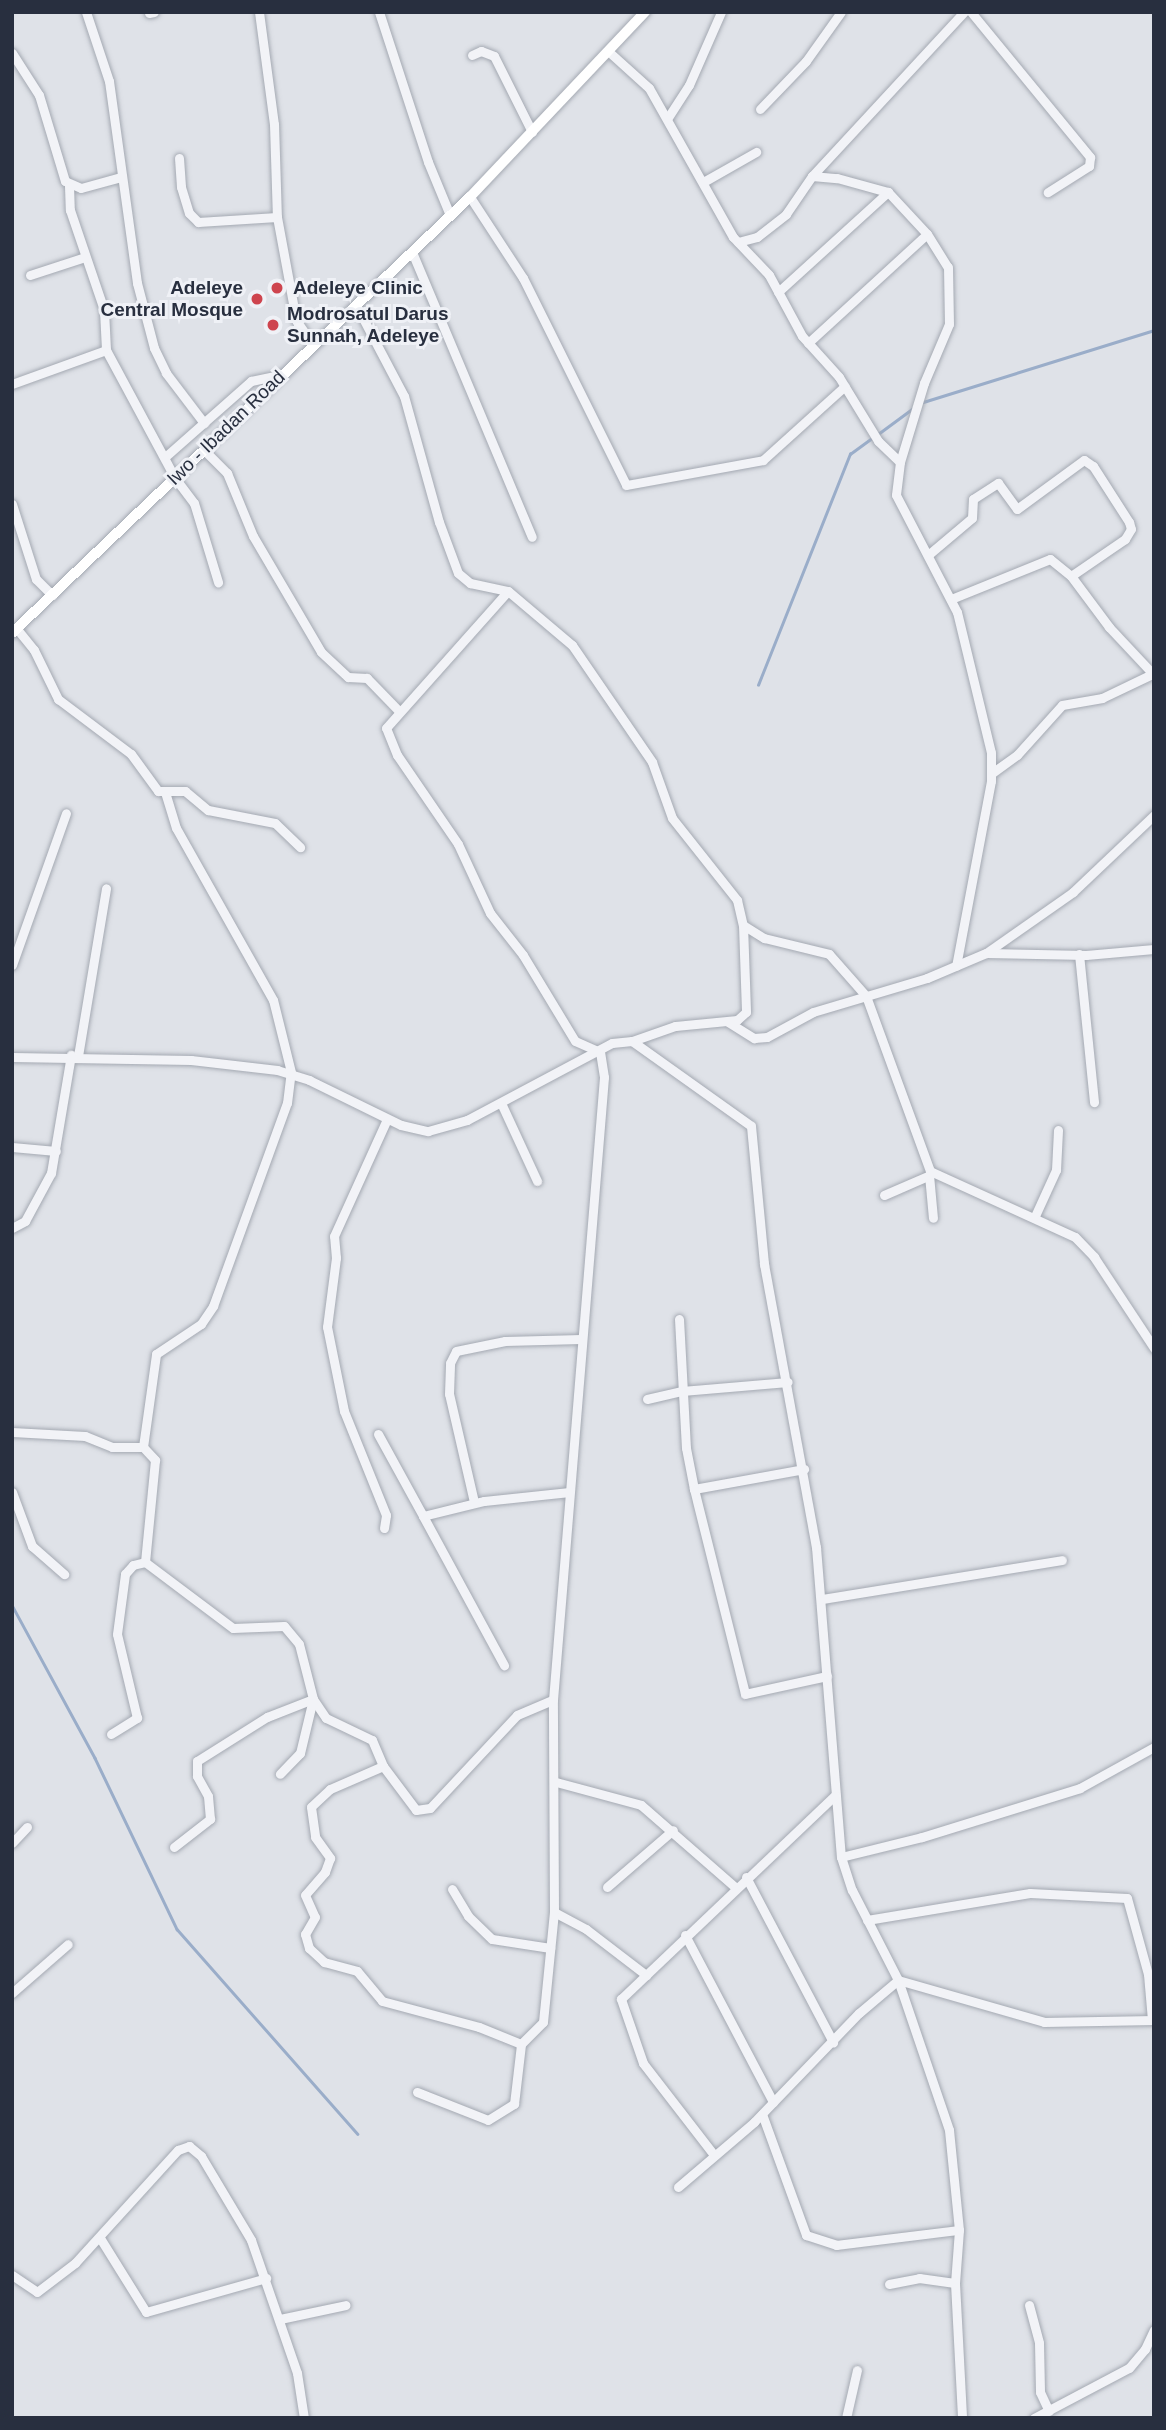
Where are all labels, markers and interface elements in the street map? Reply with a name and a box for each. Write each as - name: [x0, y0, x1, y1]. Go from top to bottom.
- place label: Adeleye Central Mosque: [100, 277, 243, 321]
- place label: Adeleye Clinic: [293, 277, 423, 299]
- marker: Adeleye Clinic: [267, 278, 287, 298]
- marker: Adeleye Central Mosque: [249, 291, 265, 307]
- place label: Modrosatul Darus Sunnah, Adeleye: [287, 303, 449, 347]
- marker: Modrosatul Darus Sunnah, Adeleye: [265, 317, 281, 333]
- street label: Iwo - Ibadan Road: [162, 366, 290, 490]

